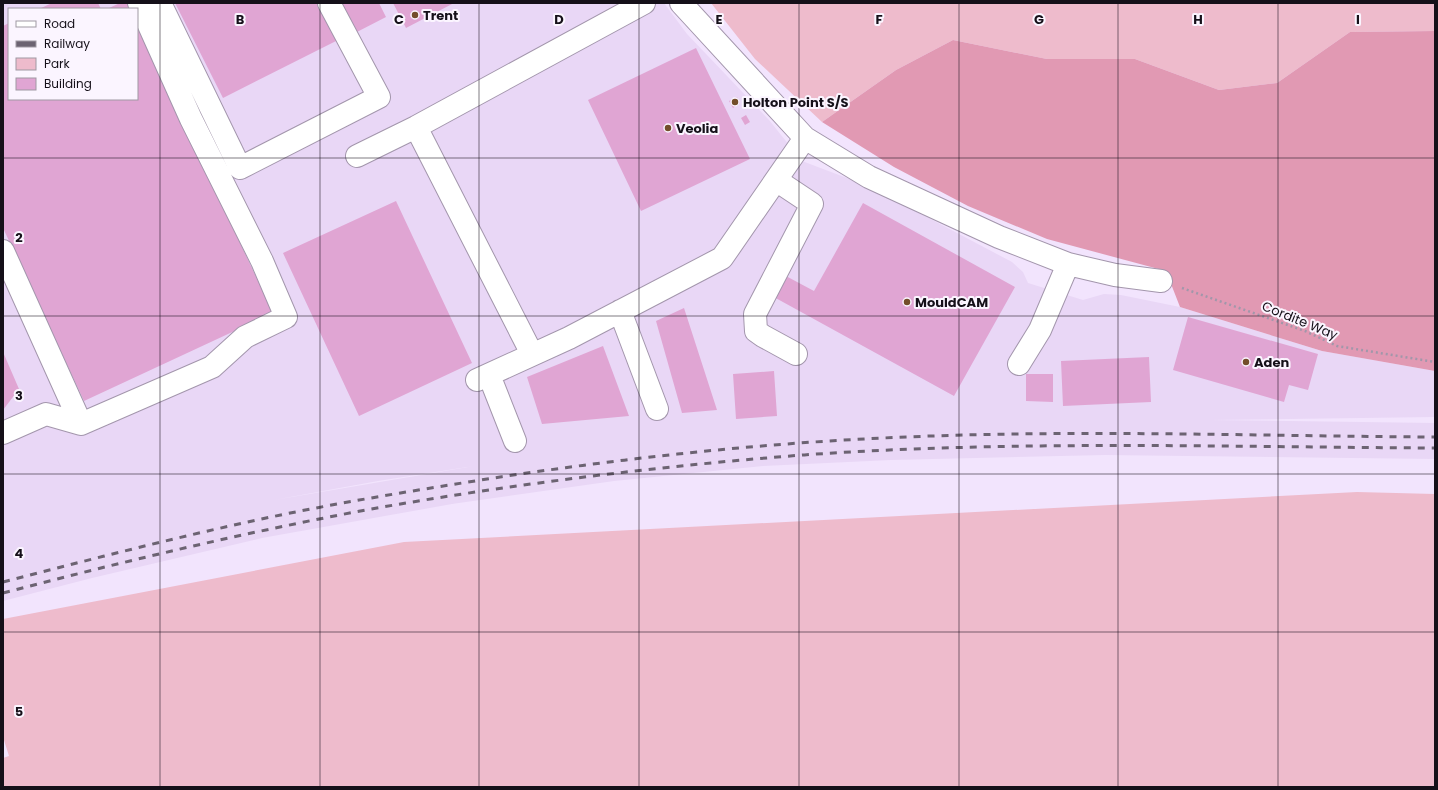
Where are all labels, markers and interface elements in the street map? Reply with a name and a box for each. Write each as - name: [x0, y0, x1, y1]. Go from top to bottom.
- place label: Trent: [423, 6, 458, 25]
- legend: [8, 8, 138, 100]
- text: B: [236, 10, 245, 29]
- text: C: [394, 10, 404, 29]
- marker: Trent: [410, 10, 420, 20]
- text: D: [554, 10, 564, 29]
- text: E: [715, 10, 723, 29]
- text: F: [875, 10, 883, 29]
- text: G: [1034, 10, 1044, 29]
- text: H: [1193, 10, 1203, 29]
- text: I: [1356, 10, 1360, 29]
- text: Road: [44, 15, 75, 32]
- text: Railway: [44, 35, 90, 52]
- text: Park: [44, 55, 71, 72]
- text: Building: [44, 75, 92, 92]
- place label: Holton Point S/S: [743, 93, 849, 112]
- marker: Holton Point S/S: [730, 97, 740, 107]
- place label: Veolia: [676, 119, 718, 138]
- marker: Veolia: [663, 123, 673, 133]
- text: 2: [15, 228, 23, 247]
- place label: MouldCAM: [915, 293, 988, 312]
- marker: MouldCAM: [902, 297, 912, 307]
- street label: Cordite Way: [1259, 297, 1341, 345]
- place label: Aden: [1254, 353, 1289, 372]
- marker: Aden: [1241, 357, 1251, 367]
- text: 3: [15, 386, 23, 405]
- text: 4: [15, 544, 24, 563]
- text: 5: [15, 702, 23, 721]

